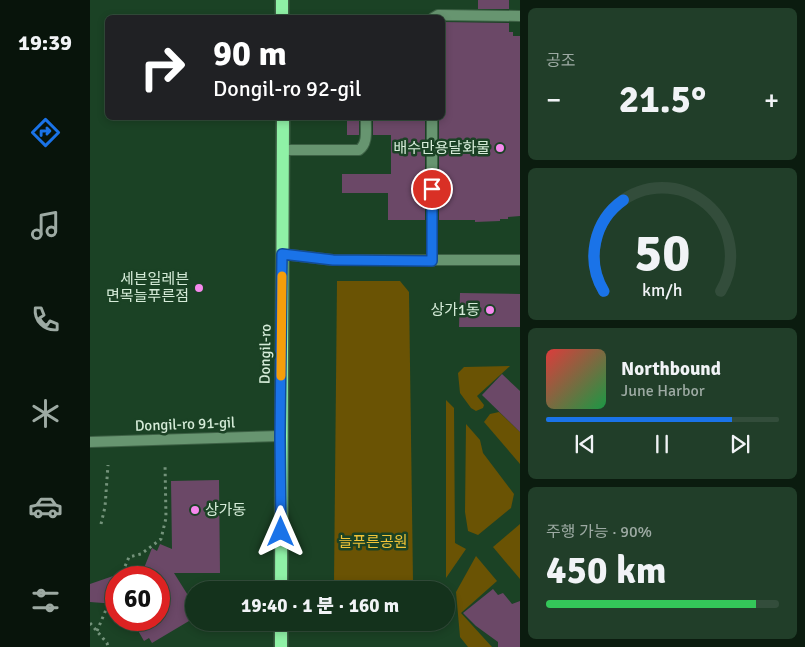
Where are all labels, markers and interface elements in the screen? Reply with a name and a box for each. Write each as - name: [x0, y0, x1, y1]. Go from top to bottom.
- text: 19:39: [18, 29, 72, 56]
- text: 90 m: [213, 32, 287, 75]
- icon: right: [130, 35, 195, 100]
- text: 공조: [546, 51, 575, 71]
- text: Dongil-ro 92-gil: [213, 75, 362, 102]
- text: 21.5°: [619, 76, 706, 123]
- text: −: [546, 83, 561, 117]
- text: +: [764, 83, 779, 117]
- icon: directions: [28, 115, 63, 150]
- place label: 배수만용달화물: [393, 139, 490, 157]
- marker: 배수만용달화물: [494, 142, 506, 154]
- pin: [411, 168, 453, 210]
- icon: arrive: [418, 175, 446, 203]
- icon: music: [28, 208, 63, 243]
- text: 50: [634, 221, 691, 285]
- place label: 세븐일레븐 면목늘푸른점: [106, 270, 189, 305]
- text: km/h: [642, 279, 683, 301]
- marker: 세븐일레븐 면목늘푸른점: [193, 282, 205, 294]
- place label: 상가1동: [430, 301, 480, 319]
- icon: phone: [28, 302, 63, 337]
- marker: 상가1동: [484, 304, 496, 316]
- street label: Dongil-ro: [255, 324, 275, 384]
- text: Northbound: [621, 357, 721, 381]
- text: June Harbor: [621, 381, 705, 401]
- icon: climate: [28, 396, 63, 431]
- street label: Dongil-ro 91-gil: [134, 413, 236, 435]
- icon: previous: [571, 430, 599, 458]
- icon: pause: [648, 430, 676, 458]
- icon: next: [726, 430, 754, 458]
- icon: car: [28, 489, 63, 524]
- place label: 상가동: [205, 501, 246, 519]
- marker: 상가동: [189, 504, 201, 516]
- position arrow: [254, 505, 306, 557]
- text: 주행 가능 · 90%: [546, 522, 652, 542]
- park label: 늘푸른공원: [338, 533, 408, 551]
- text: 450 km: [546, 547, 667, 594]
- speed limit sign: 60: [105, 566, 170, 631]
- icon: filters: [28, 583, 63, 618]
- text: 19:40 · 1 분 · 160 m: [241, 594, 399, 618]

